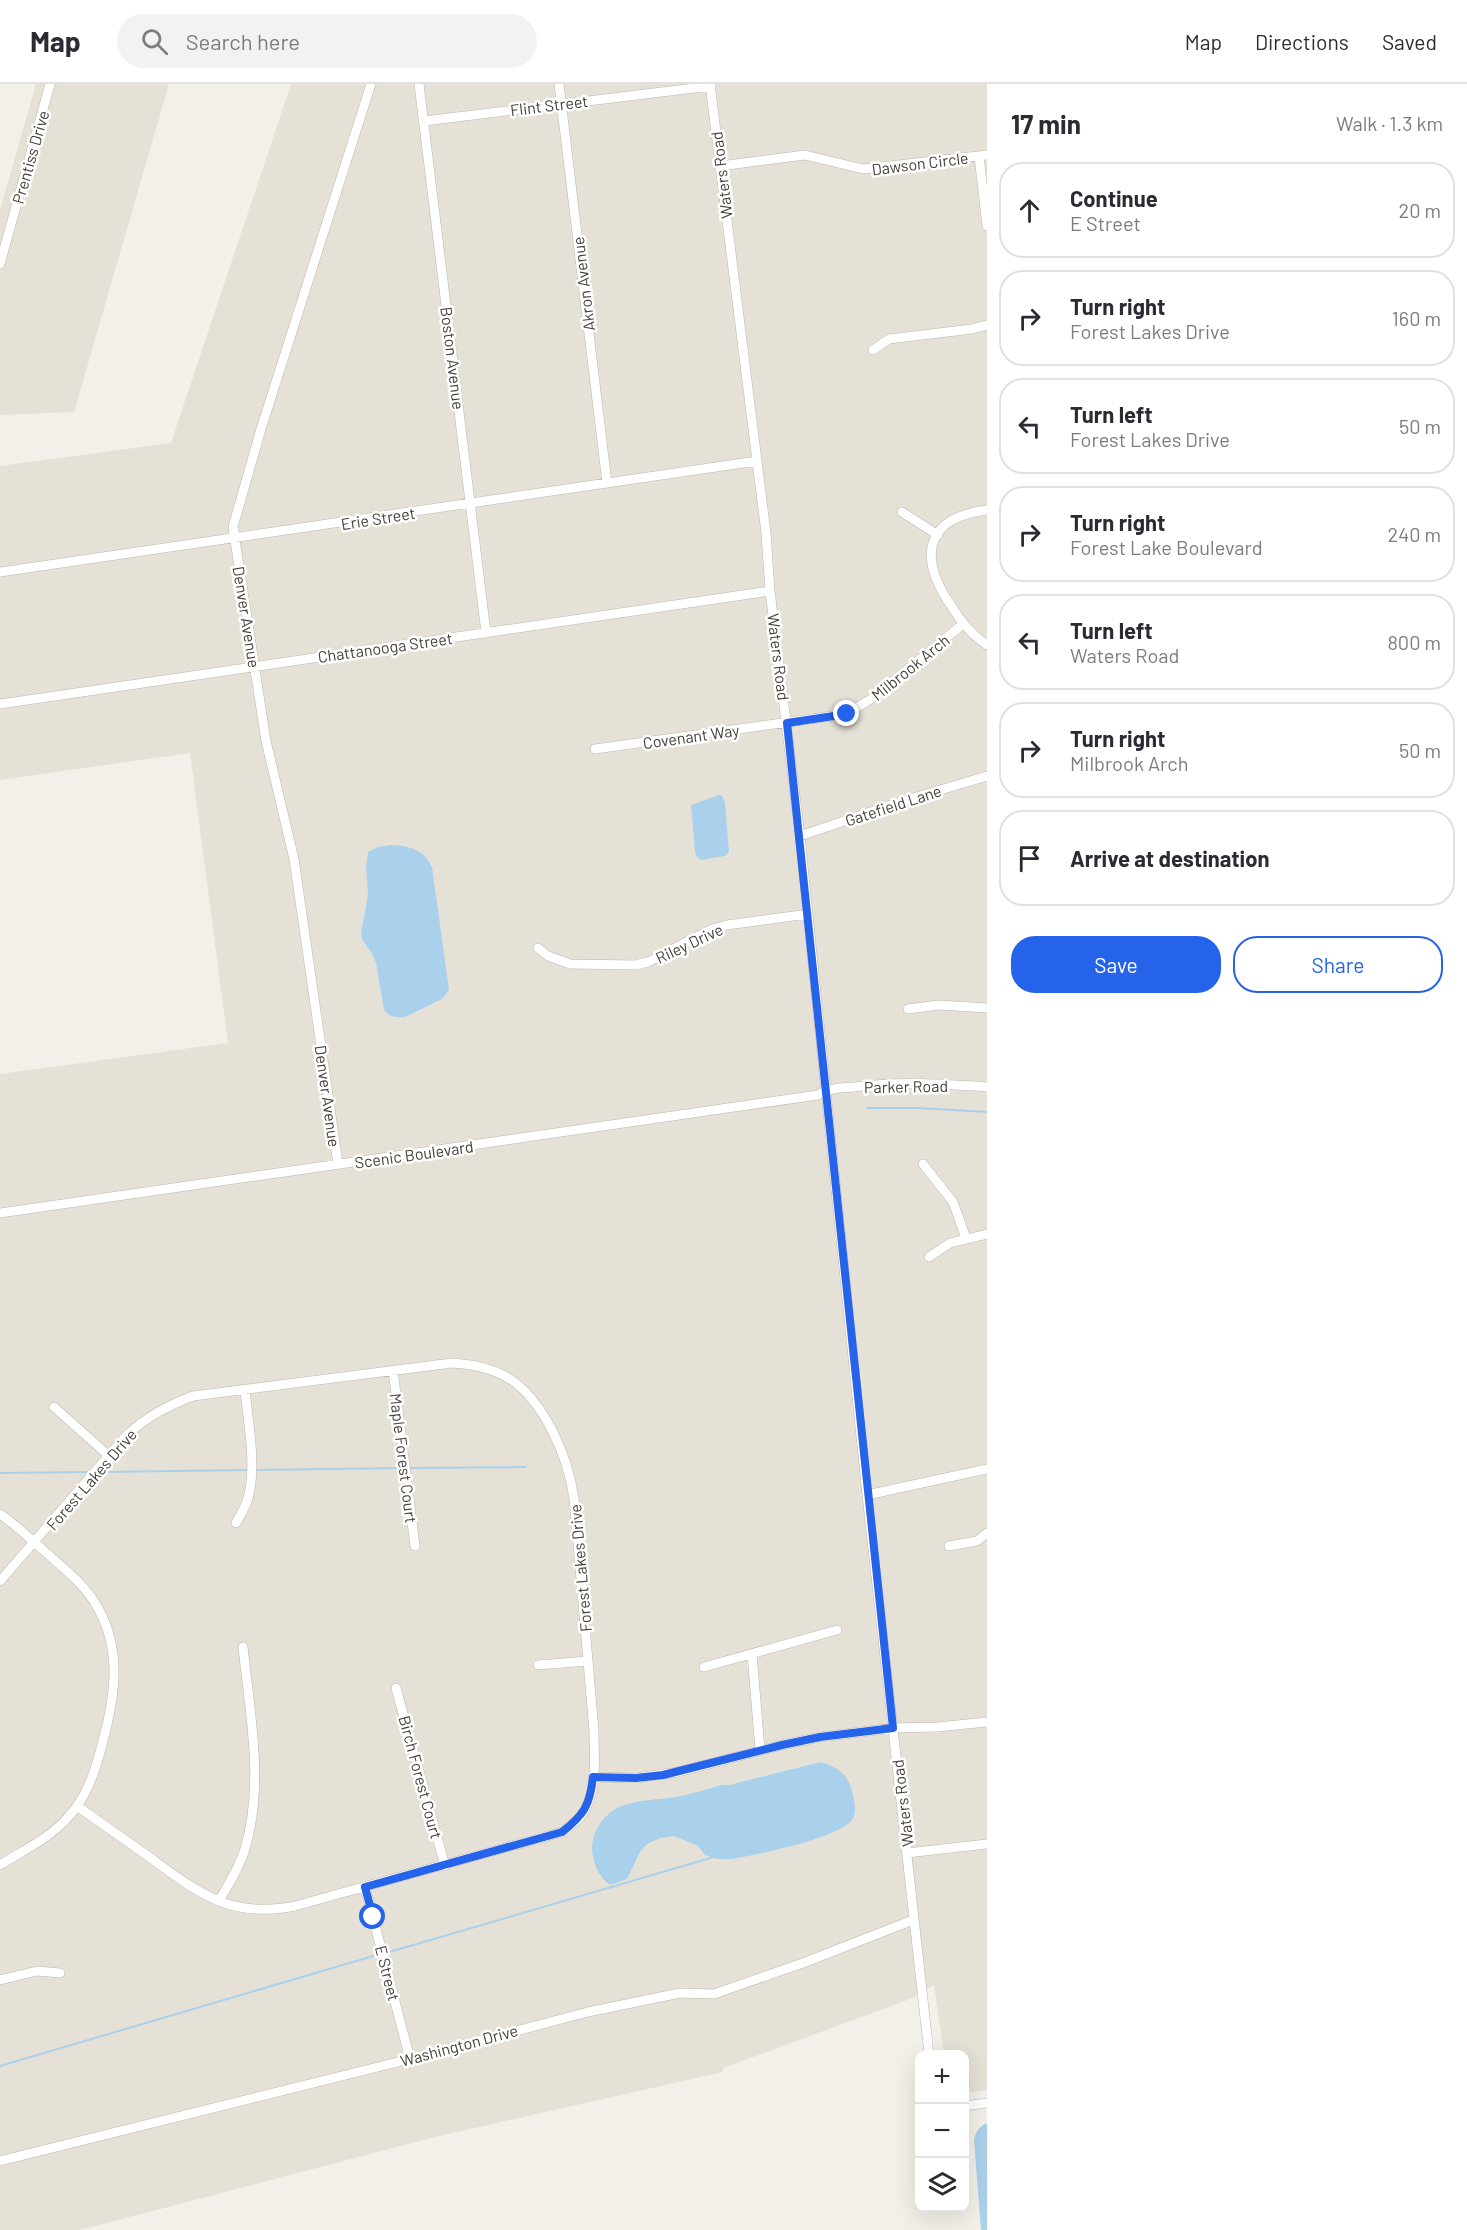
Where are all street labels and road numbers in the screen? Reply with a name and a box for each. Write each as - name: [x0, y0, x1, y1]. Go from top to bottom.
- street label: Flint Street: [509, 91, 589, 119]
- street label: Prentiss Drive: [8, 108, 52, 206]
- street label: Waters Road: [706, 130, 736, 220]
- street label: Dawson Circle: [871, 148, 969, 178]
- street label: Akron Avenue: [568, 236, 598, 332]
- street label: Boston Avenue: [437, 306, 469, 410]
- street label: Erie Street: [339, 503, 417, 533]
- street label: Denver Avenue: [230, 565, 264, 669]
- street label: Waters Road: [764, 612, 794, 702]
- street label: Chattanooga Street: [316, 628, 454, 666]
- street label: Milbrook Arch: [867, 630, 953, 704]
- street label: Covenant Way: [642, 720, 741, 752]
- street label: Gatefield Lane: [842, 780, 944, 830]
- street label: Riley Drive: [652, 919, 726, 967]
- street label: Denver Avenue: [311, 1044, 345, 1148]
- street label: Parker Road: [864, 1076, 948, 1096]
- street label: Scenic Boulevard: [353, 1136, 475, 1172]
- street label: Maple Forest Court: [387, 1392, 421, 1524]
- street label: Forest Lakes Drive: [42, 1425, 140, 1533]
- street label: Forest Lakes Drive: [565, 1503, 595, 1633]
- street label: Birch Forest Court: [395, 1713, 447, 1841]
- street label: Waters Road: [887, 1758, 917, 1848]
- street label: E Street: [372, 1943, 404, 2003]
- street label: Washington Drive: [398, 2020, 520, 2070]

